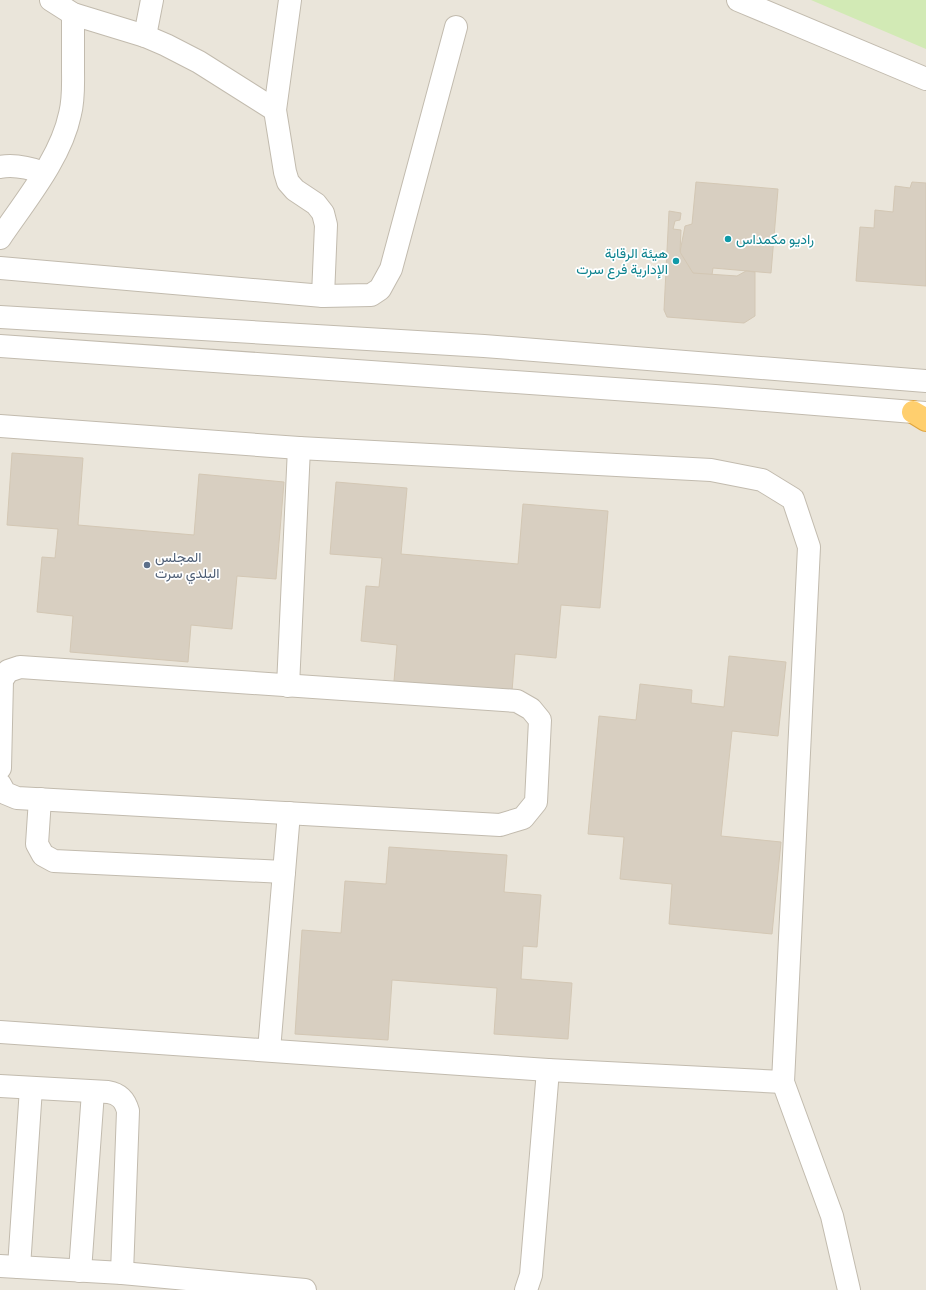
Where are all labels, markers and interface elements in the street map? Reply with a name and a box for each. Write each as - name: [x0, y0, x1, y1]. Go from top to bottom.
- place label: راديو مكمداس: [736, 228, 814, 249]
- marker: راديو مكمداس: [723, 234, 733, 244]
- place label: هيئة الرقابة الإدارية فرع سرت: [576, 242, 668, 280]
- marker: هيئة الرقابة الإدارية فرع سرت: [671, 256, 681, 266]
- place label: المجلس البلدي سرت: [155, 546, 220, 585]
- marker: المجلس البلدي سرت: [142, 560, 152, 570]

